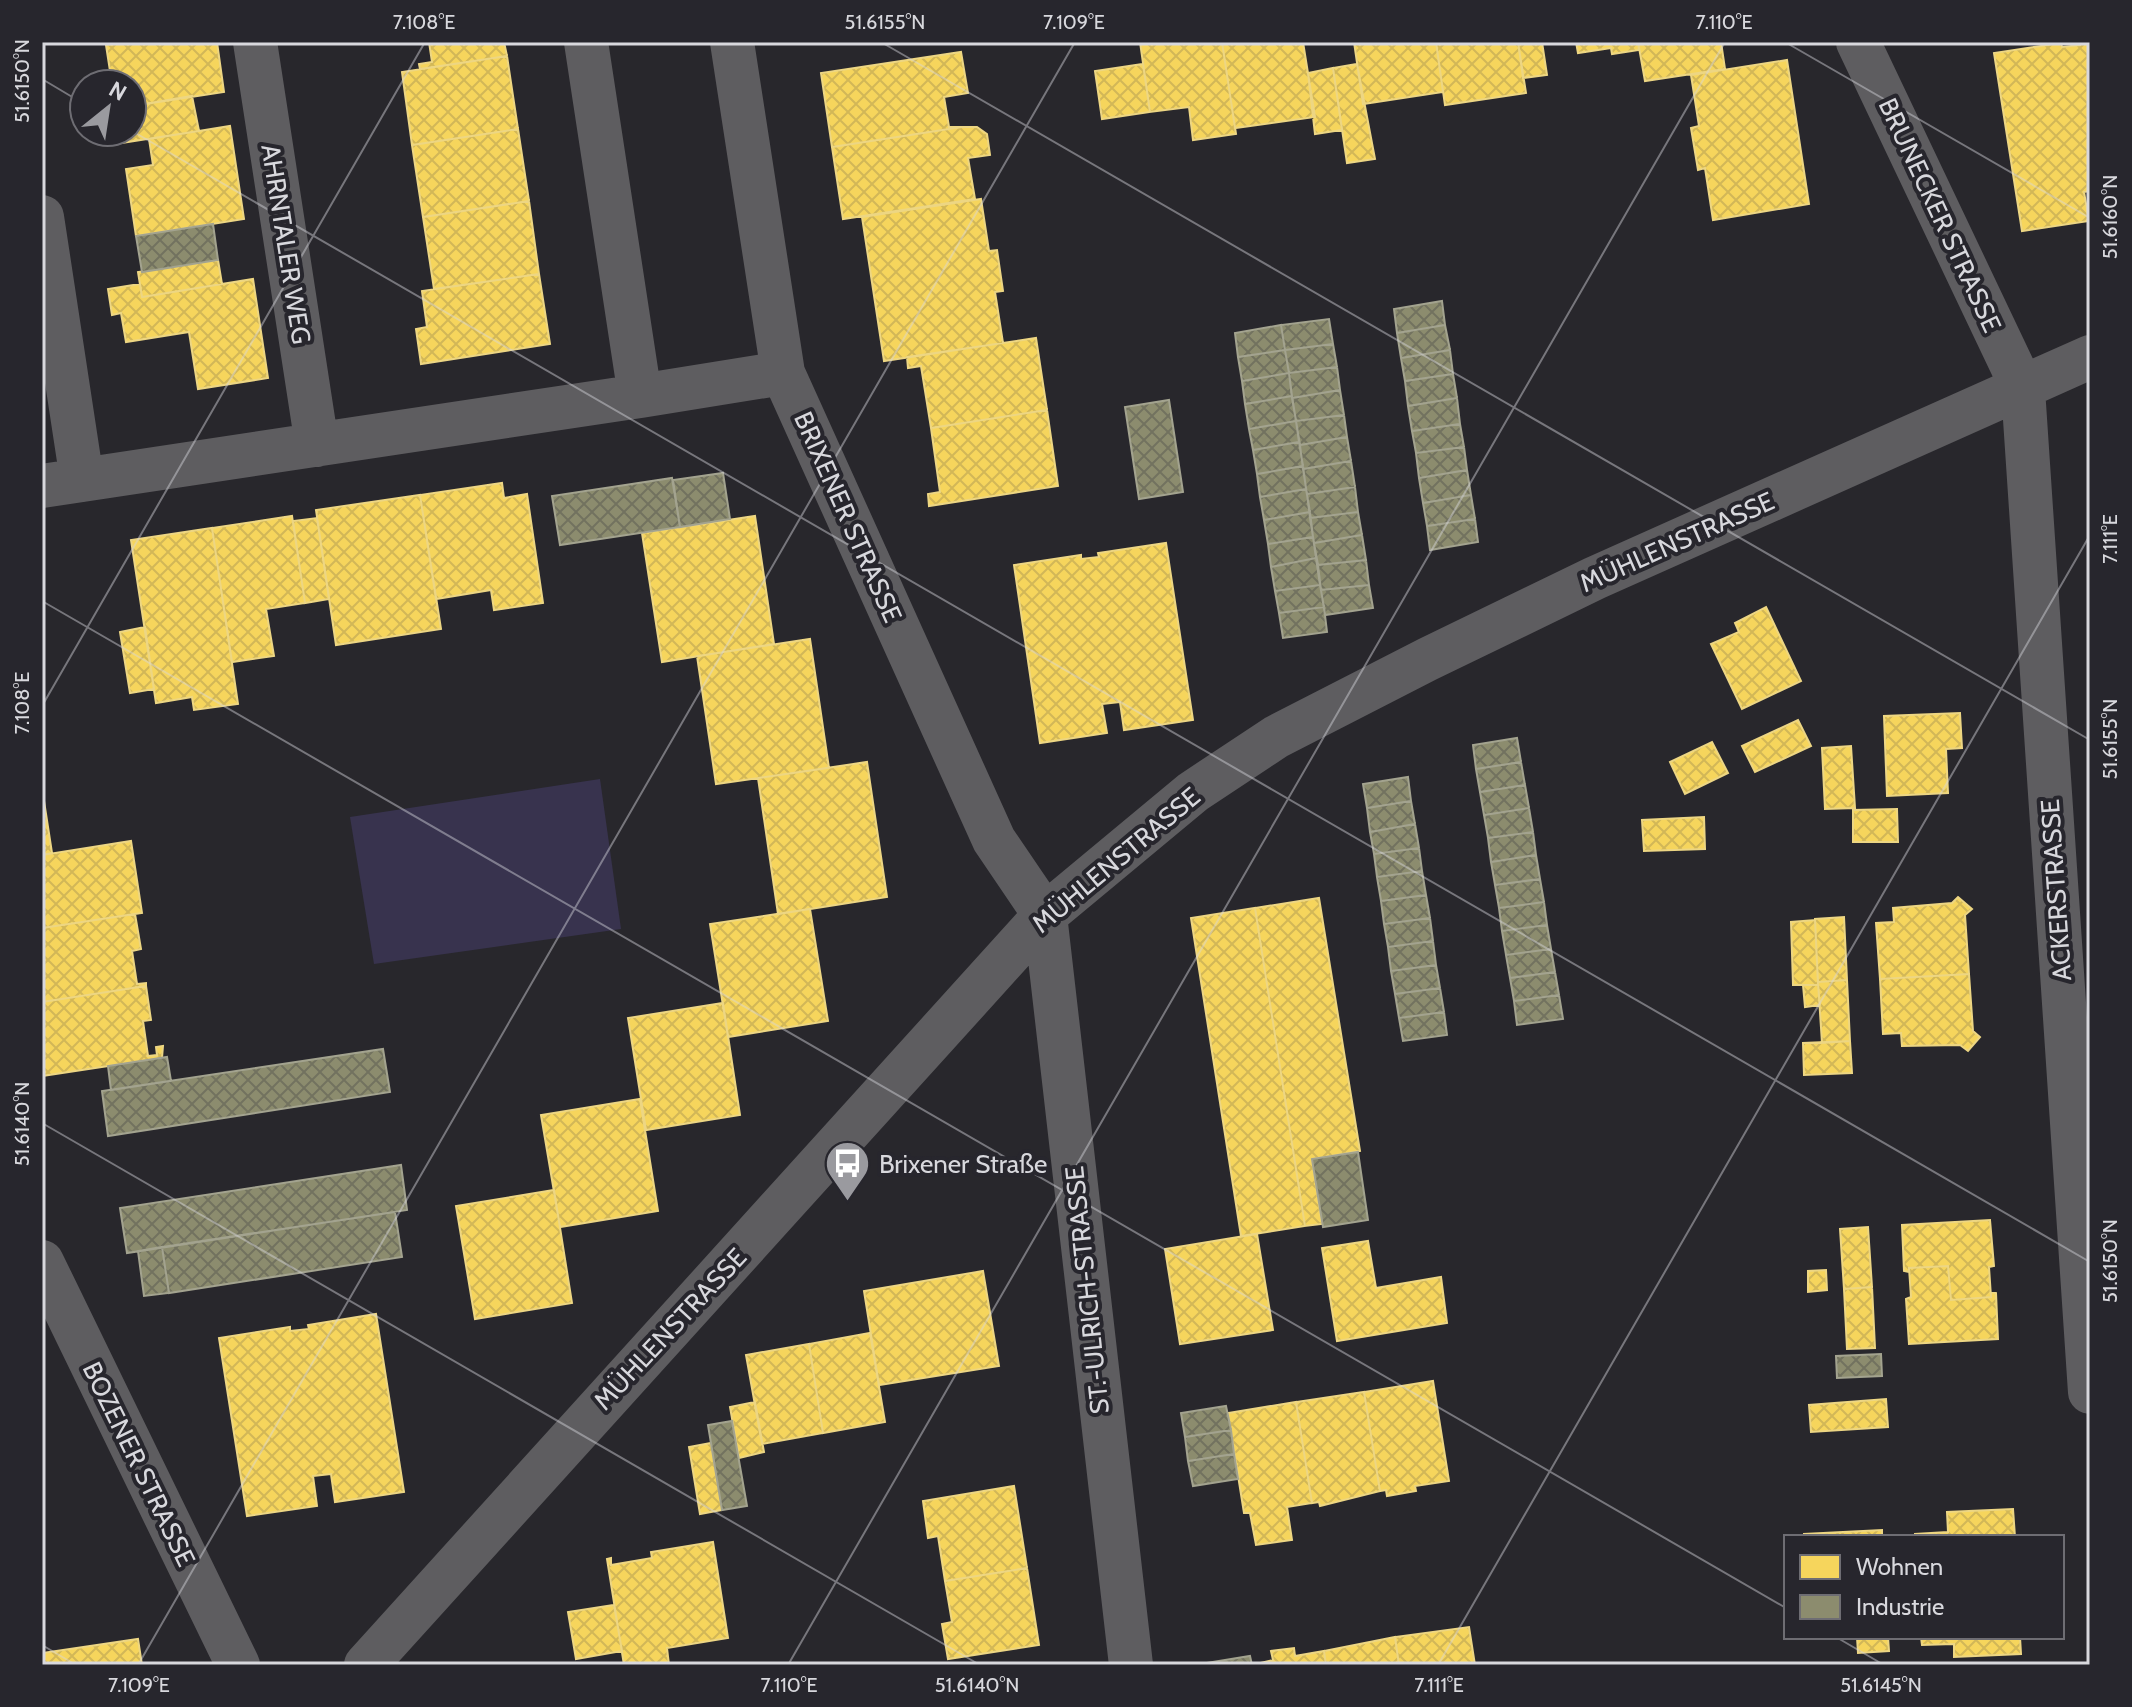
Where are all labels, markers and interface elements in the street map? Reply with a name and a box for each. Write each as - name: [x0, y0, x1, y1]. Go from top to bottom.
- text: 7.108°E: [393, 10, 455, 34]
- text: 51.6155°N: [845, 10, 925, 34]
- text: 7.109°E: [1043, 10, 1105, 34]
- text: 7.110°E: [1695, 10, 1753, 34]
- text: 51.6150°N: [10, 39, 34, 123]
- north arrow: [68, 68, 148, 148]
- text: N: [104, 76, 131, 107]
- street label: BRUNECKER STRASSE: [1872, 93, 2008, 337]
- street label: AHRNTALER WEG: [254, 142, 318, 346]
- text: 51.6160°N: [2098, 175, 2122, 259]
- street label: BRIXENER STRASSE: [787, 407, 909, 627]
- street label: MÜHLENSTRASSE: [1575, 485, 1779, 599]
- text: 7.111°E: [2098, 514, 2122, 564]
- text: 7.108°E: [10, 672, 34, 734]
- text: 51.6155°N: [2098, 699, 2122, 779]
- street label: MÜHLENSTRASSE: [1026, 780, 1206, 940]
- street label: ACKERSTRASSE: [2034, 798, 2078, 982]
- text: 51.6140°N: [10, 1082, 34, 1166]
- bus stop icon: Brixener Straße: [824, 1140, 872, 1203]
- place label: Brixener Straße: [879, 1148, 1047, 1180]
- street label: ST.-ULRICH-STRASSE: [1058, 1164, 1116, 1416]
- text: 51.6150°N: [2098, 1219, 2122, 1303]
- street label: MÜHLENSTRASSE: [587, 1242, 753, 1416]
- street label: BOZENER STRASSE: [76, 1357, 202, 1571]
- legend: [1784, 1535, 2064, 1639]
- text: Wohnen: [1856, 1552, 1943, 1581]
- text: Industrie: [1856, 1592, 1944, 1621]
- text: 7.109°E: [108, 1673, 170, 1697]
- text: 7.110°E: [760, 1673, 818, 1697]
- text: 51.6140°N: [935, 1673, 1019, 1697]
- text: 7.111°E: [1414, 1673, 1464, 1697]
- text: 51.6145°N: [1840, 1673, 1922, 1697]

